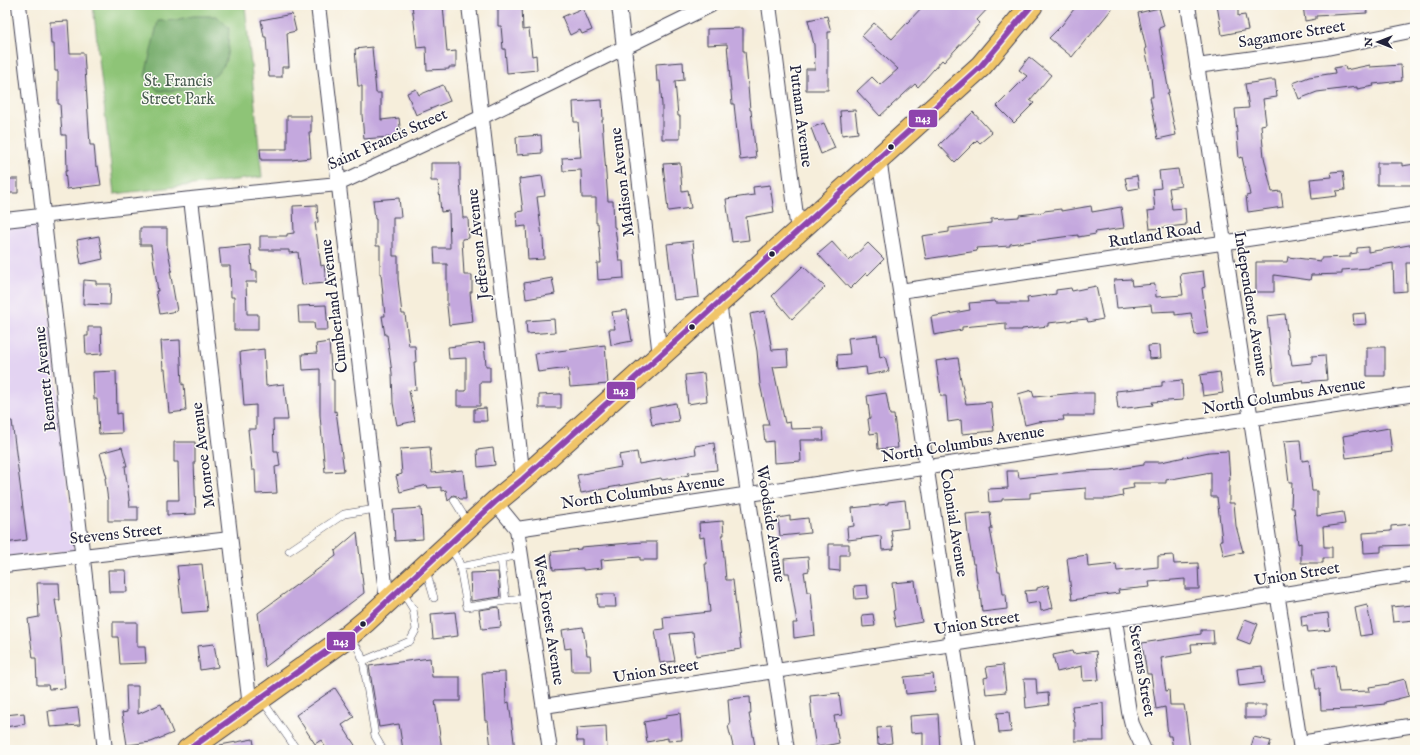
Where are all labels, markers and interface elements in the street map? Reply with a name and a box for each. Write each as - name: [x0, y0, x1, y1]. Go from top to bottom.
- street label: Sagamore Street: [1237, 17, 1347, 53]
- north arrow: [1358, 22, 1398, 62]
- text: N: [1362, 37, 1376, 48]
- street label: Putnam Avenue: [784, 64, 816, 168]
- park label: St. Francis Street Park: [141, 72, 215, 110]
- street label: Saint Francis Street: [325, 105, 451, 175]
- line badge: n43: [908, 109, 938, 128]
- text: n43: [915, 112, 931, 126]
- street label: Madison Avenue: [606, 126, 640, 238]
- unlabelled marker: [886, 142, 896, 152]
- street label: Jefferson Avenue: [463, 188, 495, 302]
- street label: Rutland Road: [1107, 219, 1203, 253]
- street label: Independence Avenue: [1229, 230, 1271, 378]
- street label: Cumberland Avenue: [317, 238, 353, 374]
- unlabelled marker: [767, 249, 777, 259]
- unlabelled marker: [687, 322, 697, 332]
- street label: Bennett Avenue: [31, 325, 61, 433]
- street label: North Columbus Avenue: [1201, 374, 1367, 420]
- line badge: n43: [606, 381, 636, 400]
- text: n43: [613, 384, 629, 398]
- street label: Monroe Avenue: [188, 401, 220, 509]
- street label: North Columbus Avenue: [880, 422, 1046, 468]
- street label: Woodside Avenue: [751, 464, 789, 584]
- street label: Colonial Avenue: [935, 467, 971, 579]
- street label: North Columbus Avenue: [560, 472, 726, 514]
- street label: Stevens Street: [69, 520, 164, 550]
- street label: West Forest Avenue: [528, 553, 568, 687]
- street label: Union Street: [1253, 558, 1342, 592]
- street label: Union Street: [933, 607, 1022, 641]
- unlabelled marker: [358, 619, 368, 629]
- street label: Stevens Street: [1123, 624, 1159, 719]
- line badge: n43: [326, 631, 356, 651]
- text: n43: [333, 635, 349, 649]
- street label: Union Street: [612, 655, 701, 689]

